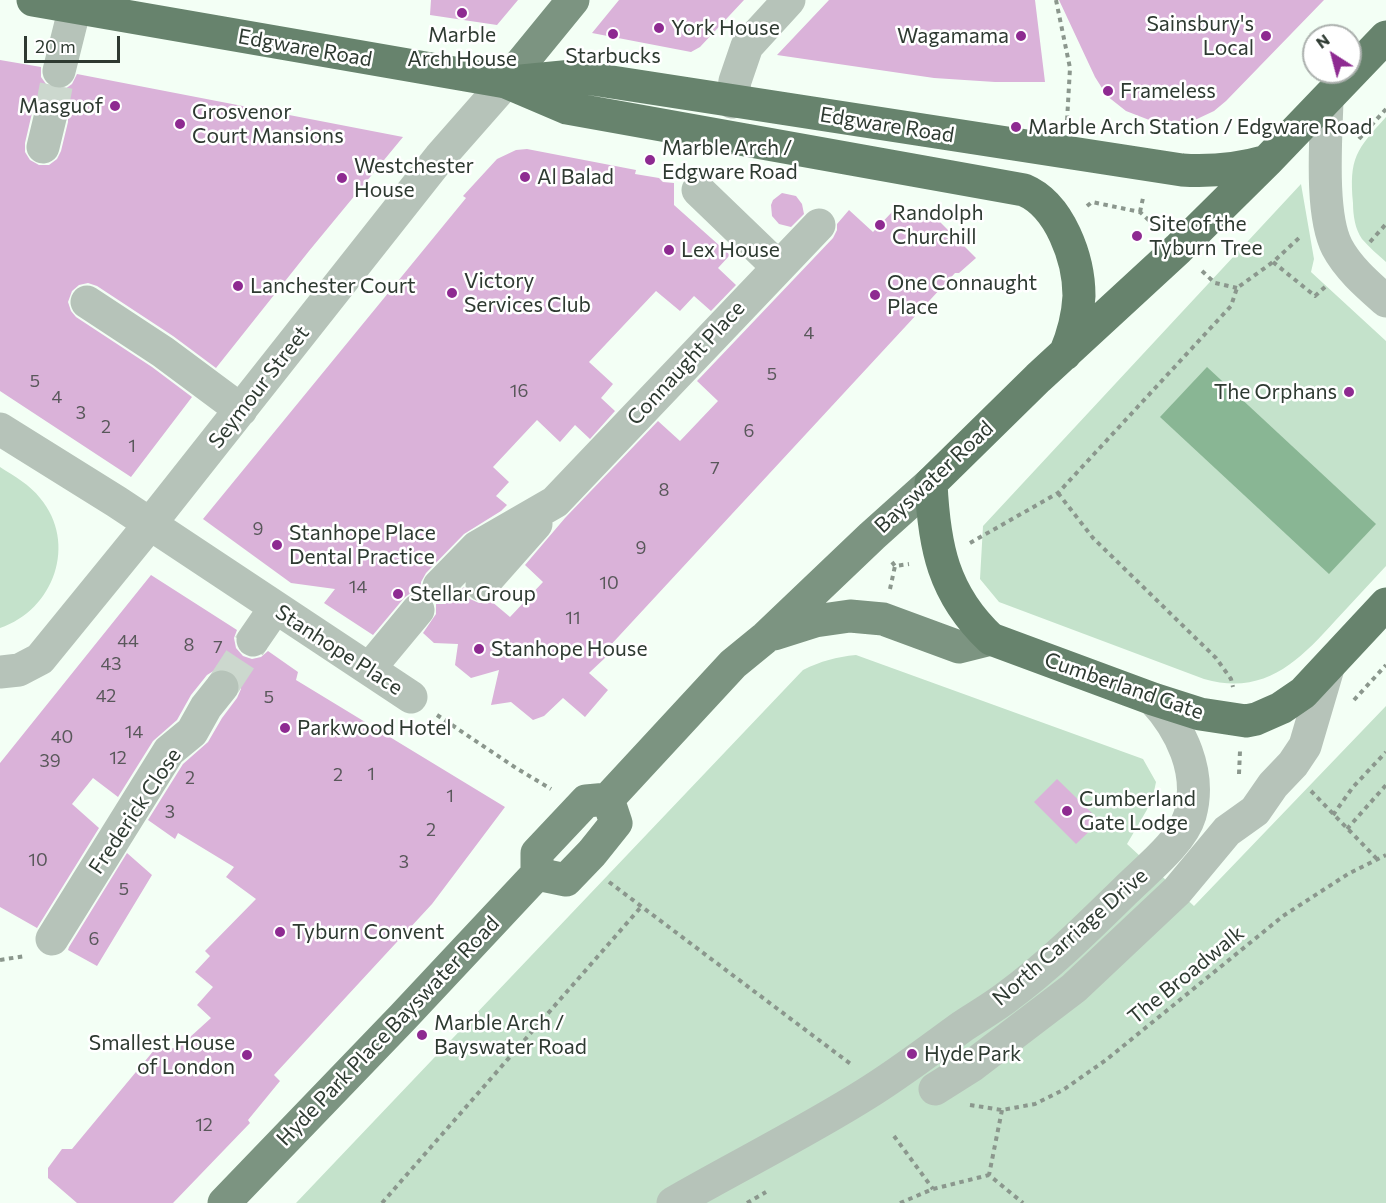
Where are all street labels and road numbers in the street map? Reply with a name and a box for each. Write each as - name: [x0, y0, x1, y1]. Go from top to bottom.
- street label: Edgware Road: [236, 24, 374, 72]
- street label: Edgware Road: [818, 102, 956, 148]
- street label: Connaught Place: [622, 296, 750, 430]
- street label: Seymour Street: [203, 321, 315, 453]
- street label: Bayswater Road: [869, 416, 999, 538]
- street label: Stanhope Place: [271, 599, 407, 701]
- street label: Cumberland Gate: [1041, 647, 1207, 725]
- street label: Frederick Close: [84, 743, 186, 879]
- street label: North Carriage Drive: [987, 863, 1153, 1011]
- street label: Hyde Park Place Bayswater Road: [271, 911, 505, 1151]
- street label: The Broadwalk: [1123, 920, 1249, 1030]

